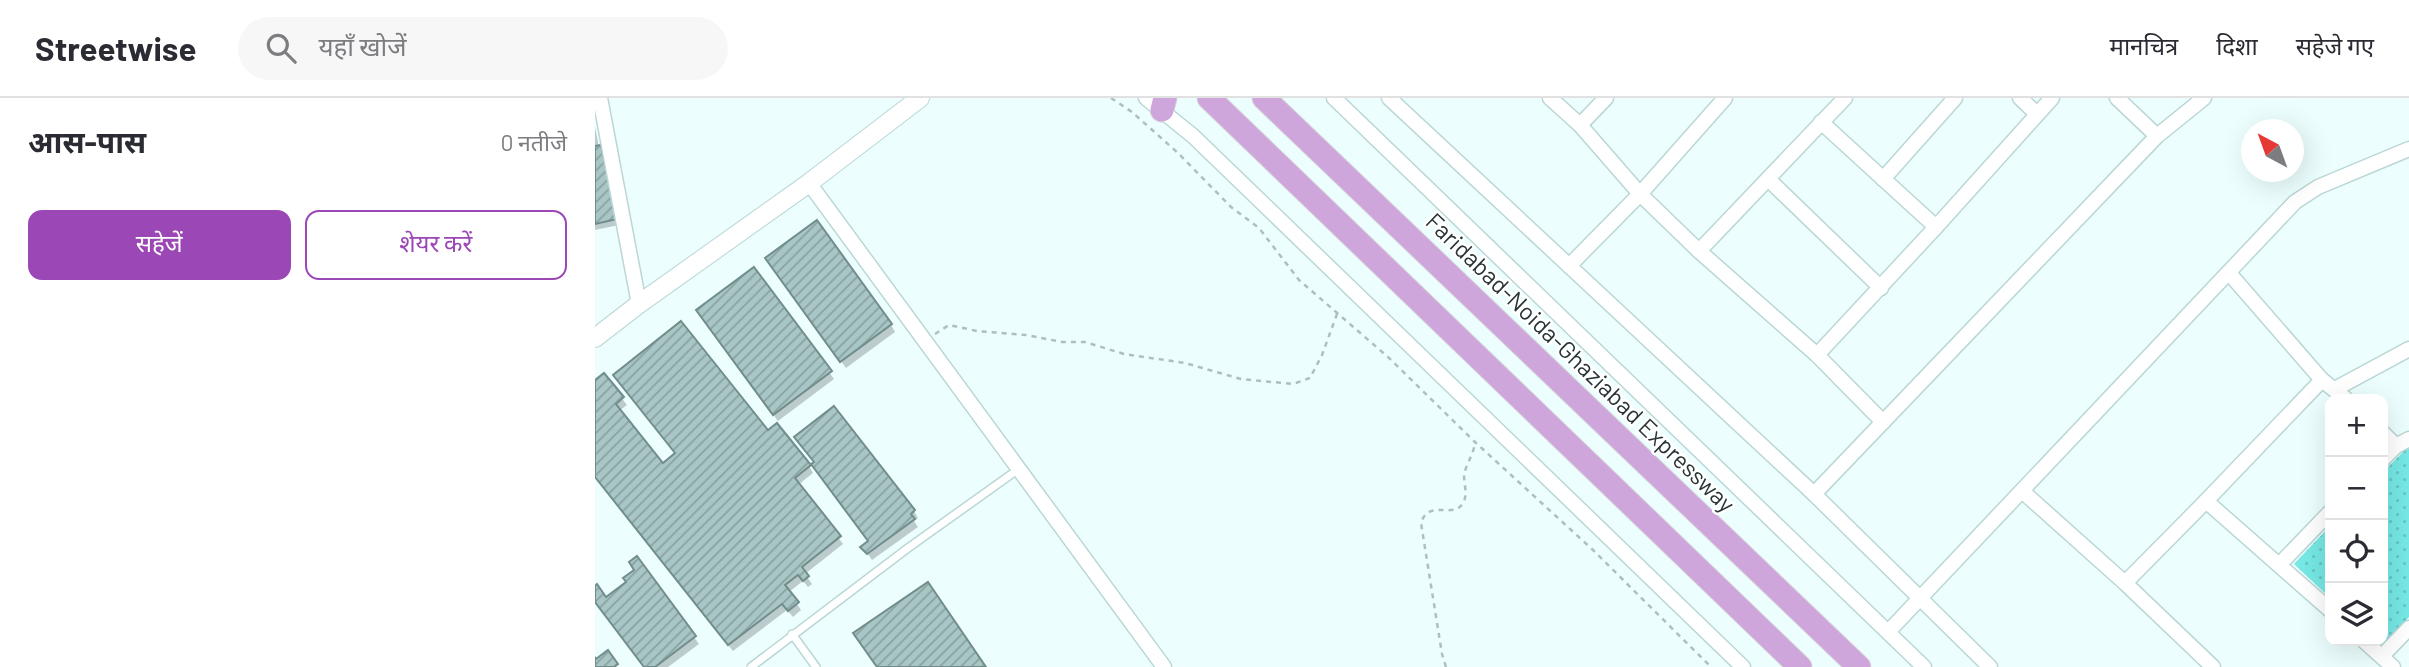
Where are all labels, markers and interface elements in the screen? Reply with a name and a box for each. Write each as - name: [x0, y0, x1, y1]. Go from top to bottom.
- search box: [238, 17, 728, 80]
- text: Streetwise: [35, 28, 196, 68]
- icon: search: [262, 29, 300, 67]
- text: यहाँ खोजें: [318, 30, 407, 61]
- text: मानचित्र: [2110, 31, 2178, 60]
- text: दिशा: [2216, 31, 2258, 60]
- text: सहेजे गए: [2296, 31, 2374, 60]
- north arrow: [2241, 119, 2304, 182]
- text: आस-पास: [28, 123, 146, 159]
- text: 0 नतीजे: [501, 128, 567, 156]
- street label: Faridabad-Noida-Ghaziabad Expressway: [1420, 206, 1742, 518]
- button: सहेजें: [28, 210, 291, 280]
- button: शेयर करें: [305, 210, 567, 280]
- map controls: [2325, 394, 2388, 646]
- button: +: [2325, 394, 2388, 457]
- button: −: [2325, 457, 2388, 520]
- button: locate: [2325, 520, 2388, 583]
- button: layers: [2325, 583, 2388, 646]

